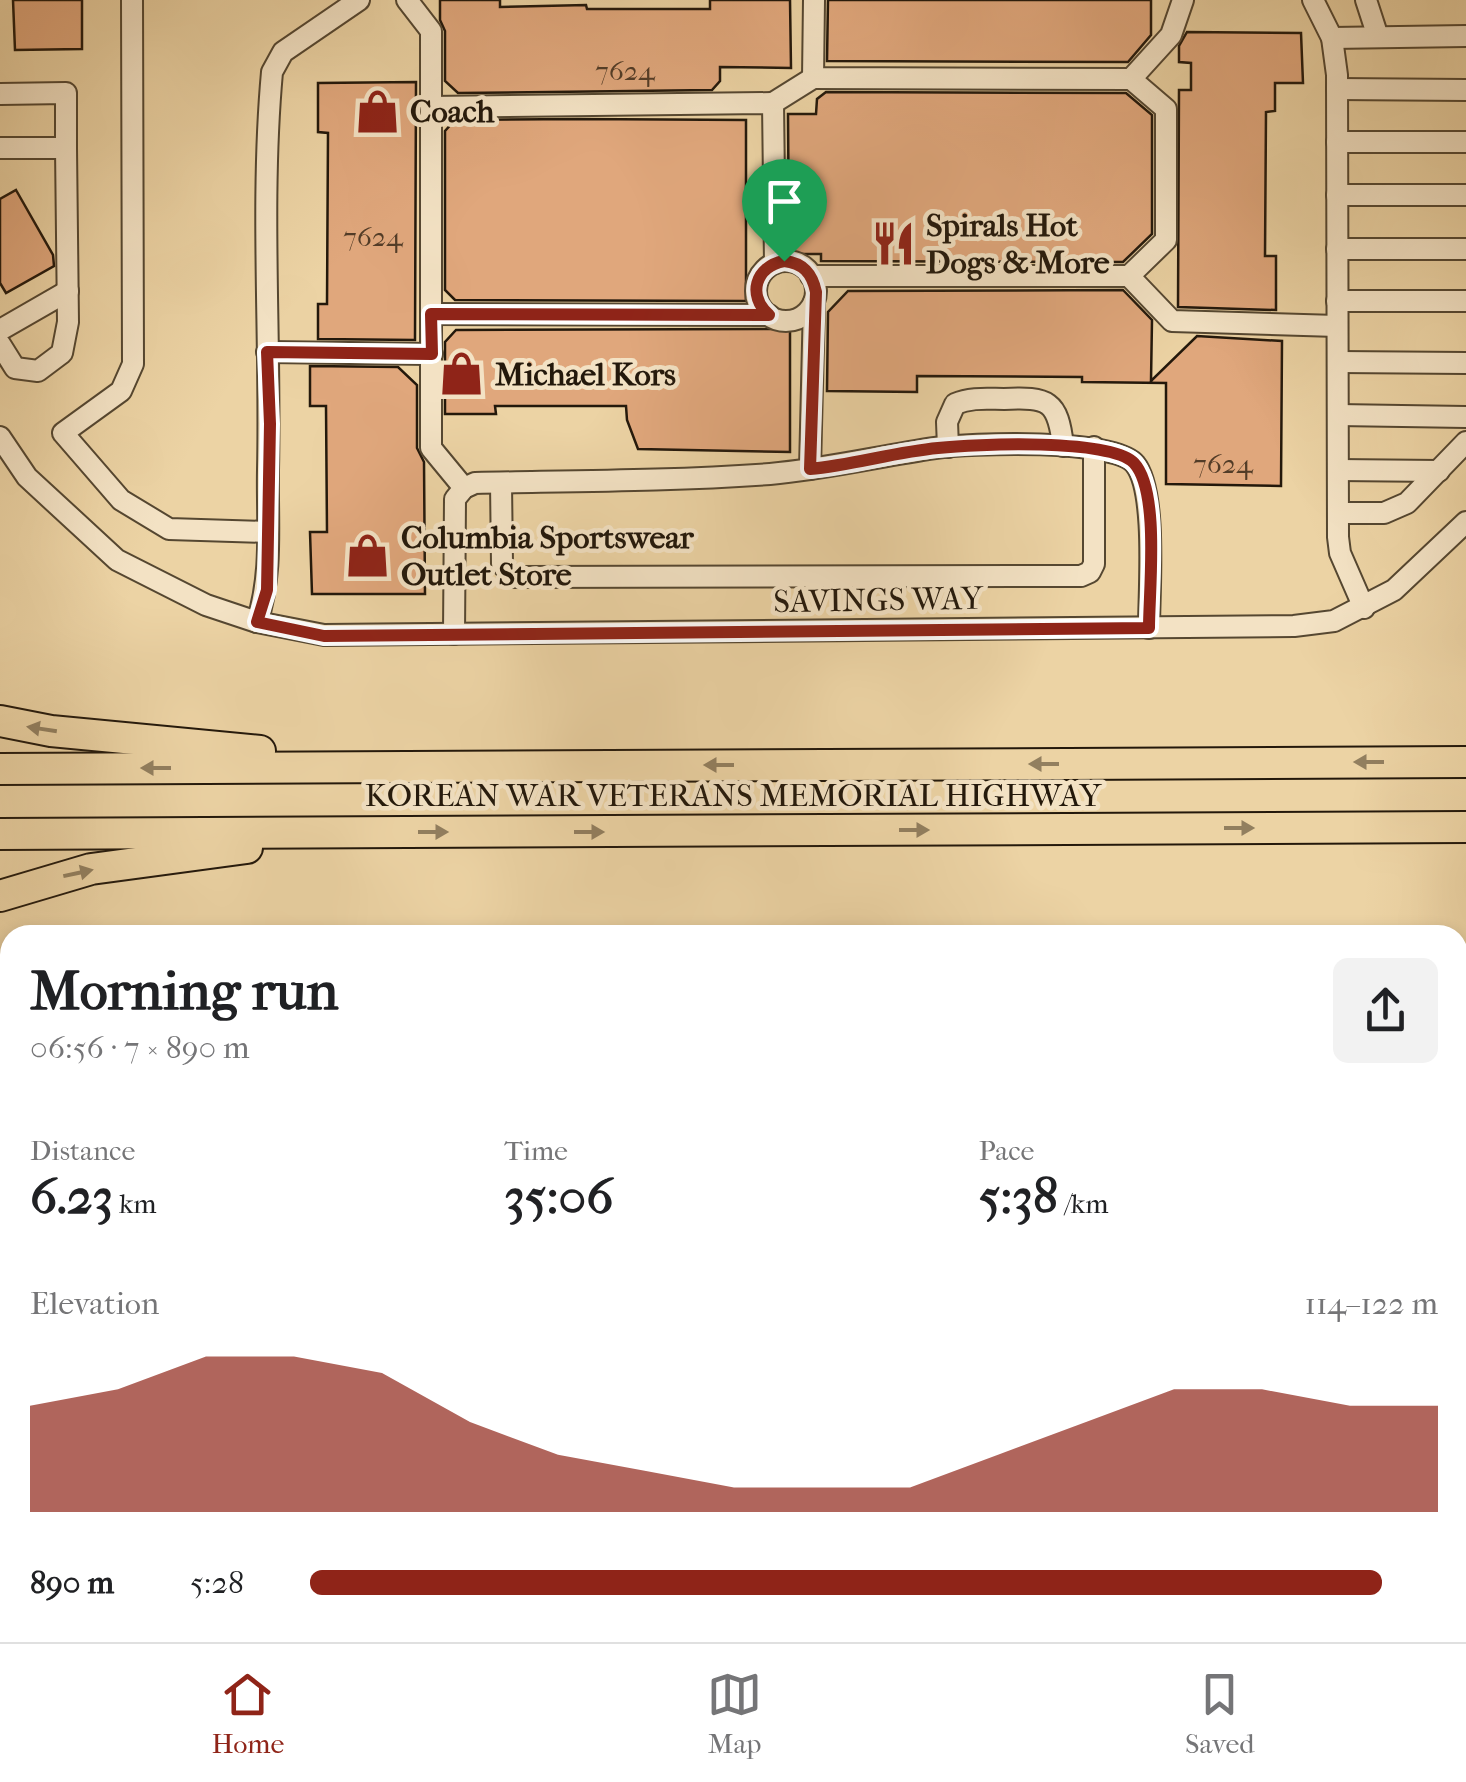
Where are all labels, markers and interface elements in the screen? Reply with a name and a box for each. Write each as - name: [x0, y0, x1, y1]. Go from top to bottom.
- house number: 7624: [595, 54, 656, 87]
- shop icon: Coach: [353, 87, 401, 135]
- place label: Coach: [410, 93, 496, 130]
- pin: [742, 159, 827, 262]
- icon: arrive: [757, 174, 812, 229]
- place label: Spirals Hot Dogs & More: [926, 207, 1110, 281]
- restaurant icon: Spirals Hot Dogs & More: [869, 219, 917, 267]
- house number: 7624: [343, 220, 404, 253]
- shop icon: Michael Kors: [438, 350, 486, 398]
- place label: Michael Kors: [495, 356, 676, 393]
- house number: 7624: [1193, 447, 1254, 480]
- place label: Columbia Sportswear Outlet Store: [401, 519, 695, 593]
- shop icon: Columbia Sportswear Outlet Store: [344, 531, 392, 579]
- street label: SAVINGS WAY: [773, 580, 984, 620]
- one-way arrow: [26, 720, 58, 736]
- one-way arrow: [1352, 754, 1384, 770]
- one-way arrow: [1027, 756, 1059, 772]
- one-way arrow: [702, 758, 734, 774]
- one-way arrow: [140, 760, 172, 776]
- street label: KOREAN WAR VETERANS MEMORIAL HIGHWAY: [365, 777, 1102, 814]
- one-way arrow: [1224, 820, 1256, 836]
- one-way arrow: [899, 822, 931, 838]
- one-way arrow: [417, 824, 449, 840]
- one-way arrow: [574, 824, 606, 840]
- one-way arrow: [63, 864, 94, 880]
- button: share: [1333, 958, 1438, 1063]
- text: Morning run: [30, 959, 338, 1023]
- text: 06:56 · 7 × 890 m: [30, 1029, 250, 1066]
- text: Distance: [30, 1134, 135, 1167]
- text: Time: [504, 1134, 568, 1167]
- text: Pace: [979, 1134, 1034, 1167]
- text: 6.23: [30, 1167, 113, 1226]
- text: 35:06: [504, 1167, 613, 1226]
- text: 5:38: [979, 1167, 1058, 1226]
- text: km: [113, 1187, 157, 1220]
- text: /km: [1058, 1187, 1109, 1220]
- text: Elevation: [30, 1285, 159, 1322]
- text: 114–122 m: [1305, 1285, 1438, 1322]
- text: 890 m: [30, 1564, 114, 1601]
- text: 5:28: [190, 1564, 244, 1601]
- tab: Home: [211, 1667, 284, 1760]
- tab: Map: [707, 1667, 762, 1760]
- tab: Saved: [1185, 1667, 1255, 1760]

